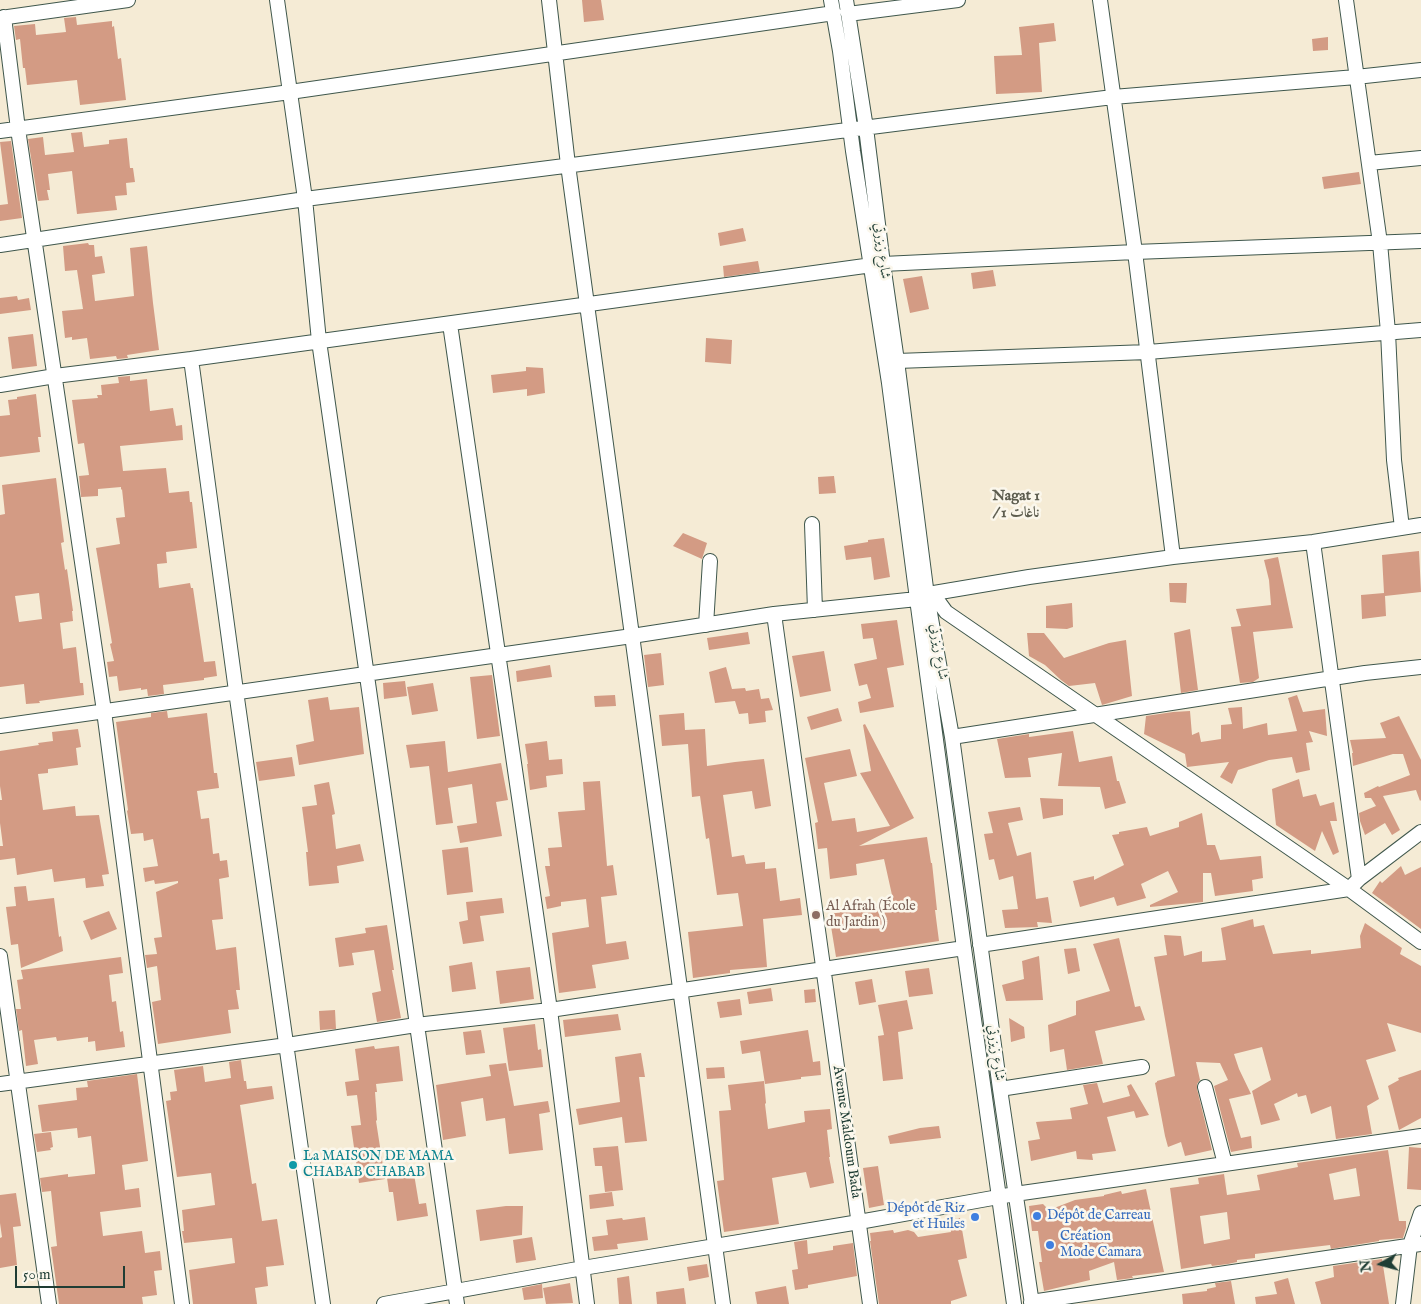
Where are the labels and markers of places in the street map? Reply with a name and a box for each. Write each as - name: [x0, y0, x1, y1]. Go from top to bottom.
- place label: Al Afrah (École du Jardin ): [826, 899, 916, 932]
- marker: Al Afrah (École du Jardin ): [810, 909, 822, 921]
- place label: La MAISON DE MAMA CHABAB CHABAB: [303, 1149, 454, 1182]
- marker: La MAISON DE MAMA CHABAB CHABAB: [287, 1159, 299, 1171]
- place label: Dépôt de Riz et Huiles: [887, 1201, 965, 1234]
- place label: Dépôt de Carreau: [1047, 1208, 1151, 1224]
- marker: Dépôt de Carreau: [1031, 1210, 1043, 1222]
- marker: Dépôt de Riz et Huiles: [969, 1211, 981, 1223]
- place label: Création Mode Camara: [1060, 1229, 1142, 1262]
- marker: Création Mode Camara: [1044, 1239, 1056, 1251]

